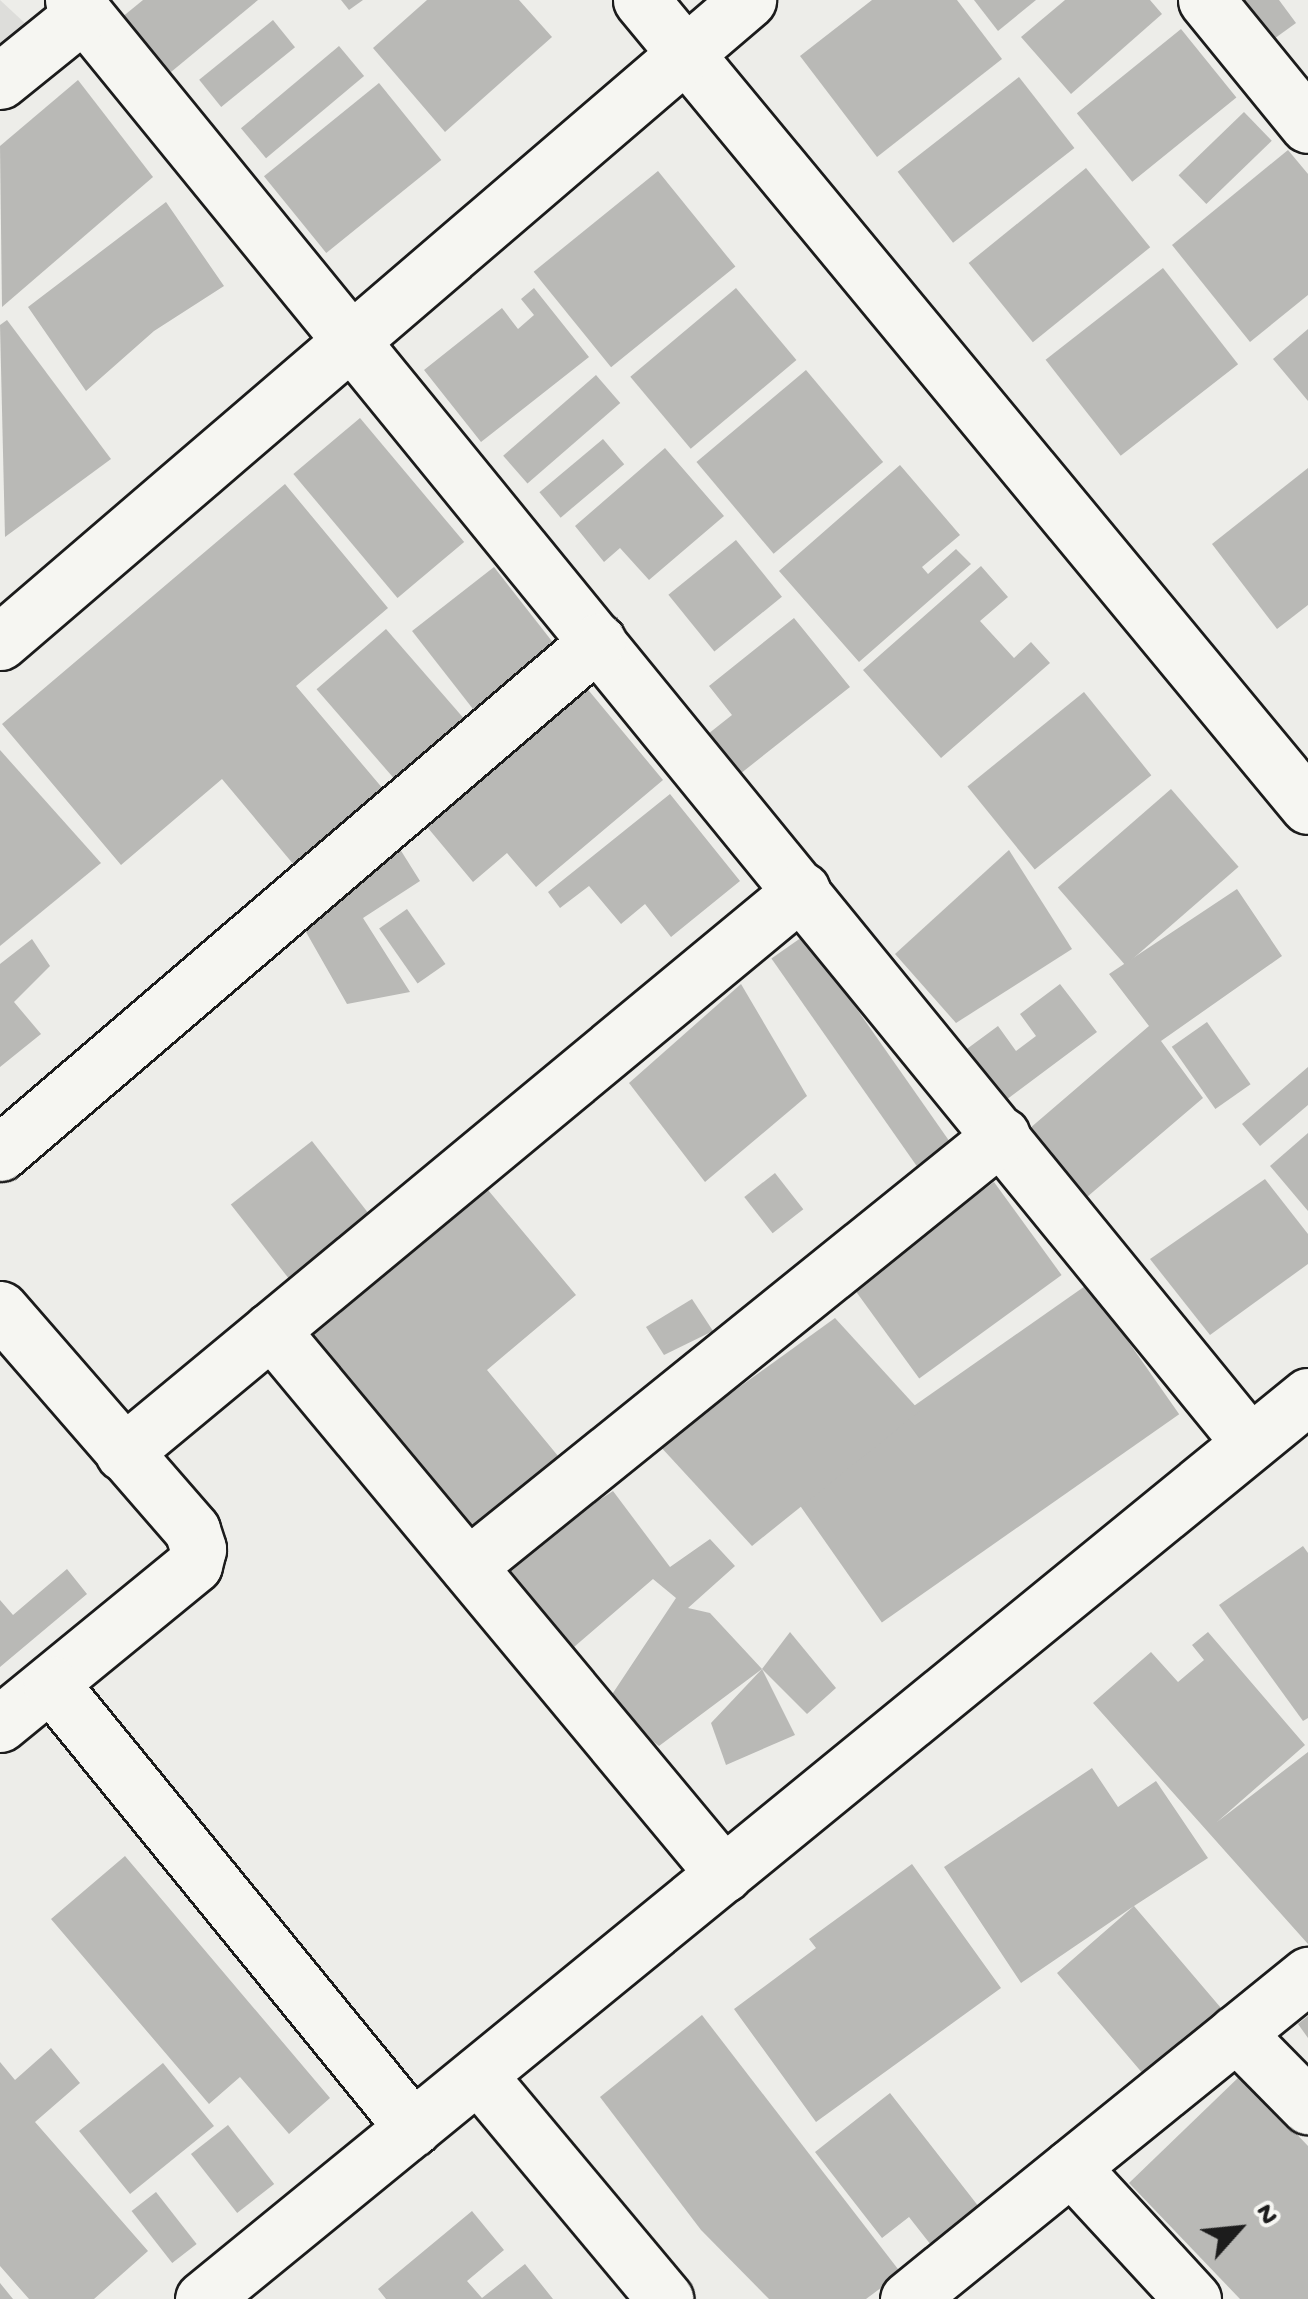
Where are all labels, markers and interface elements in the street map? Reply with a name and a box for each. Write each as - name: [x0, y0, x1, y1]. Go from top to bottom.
- north arrow: [1188, 2179, 1288, 2279]
- text: N: [1246, 2200, 1284, 2231]

